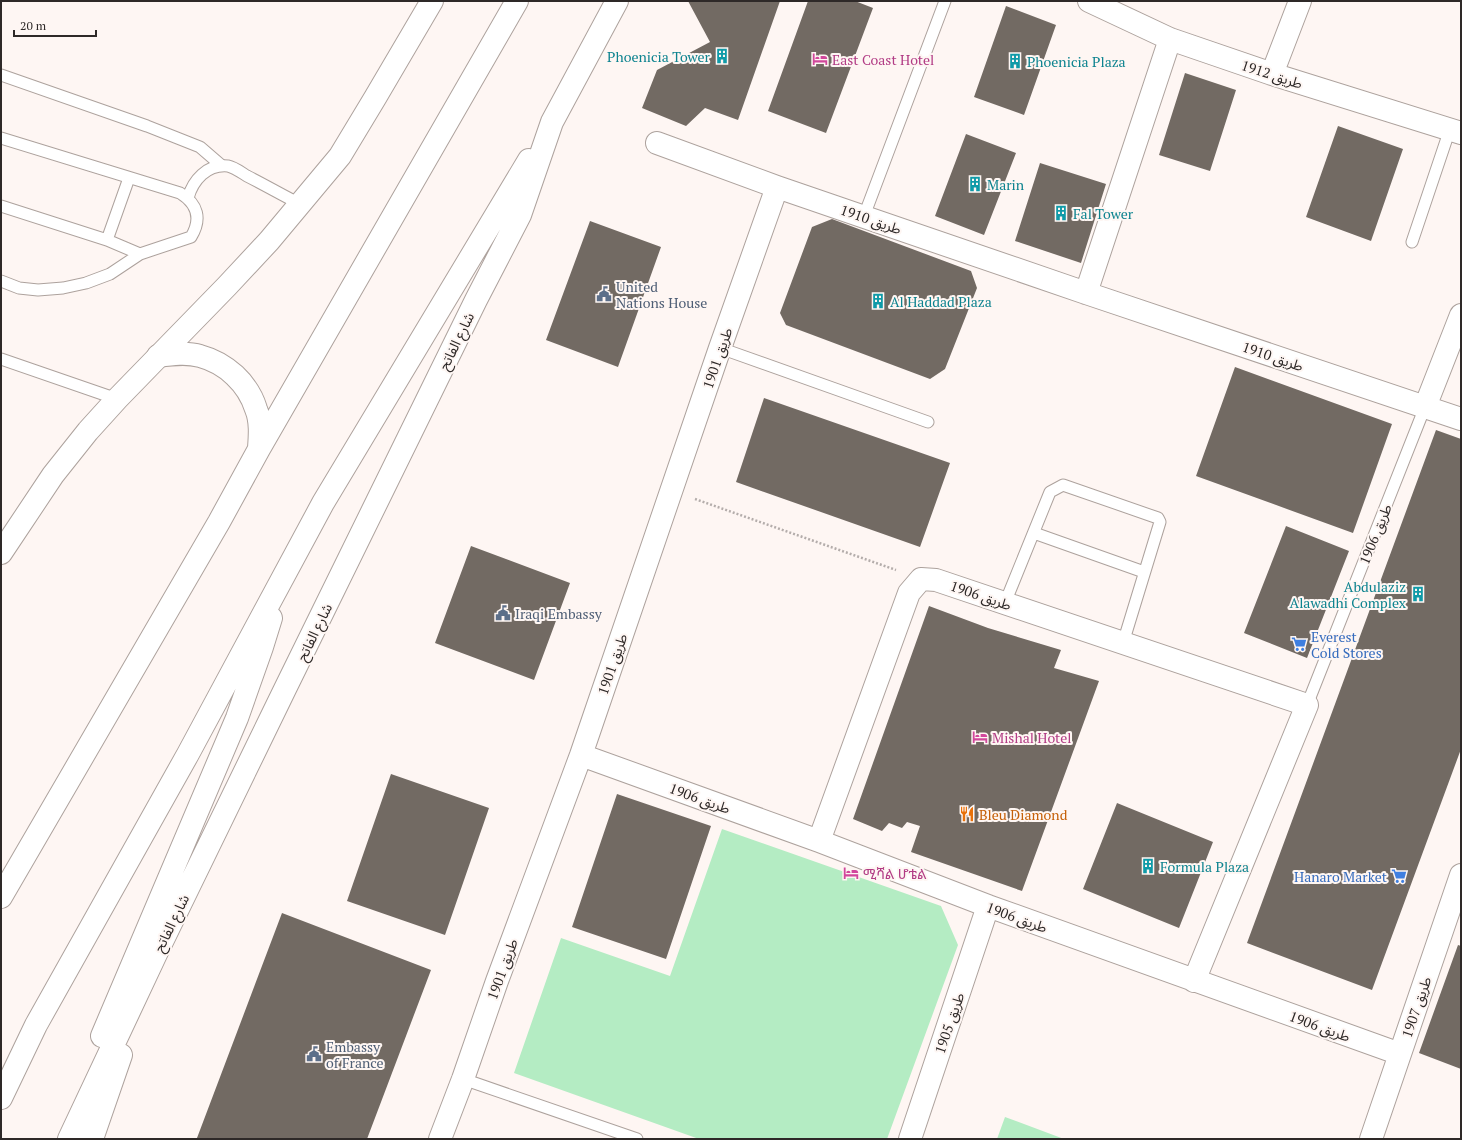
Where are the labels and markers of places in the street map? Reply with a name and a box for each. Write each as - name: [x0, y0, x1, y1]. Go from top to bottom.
- place label: Phoenicia Tower: [607, 47, 711, 66]
- building icon: Phoenicia Tower: [713, 47, 731, 65]
- hotel icon: East Coast Hotel: [811, 50, 829, 68]
- place label: East Coast Hotel: [832, 50, 934, 69]
- building icon: Phoenicia Plaza: [1006, 52, 1024, 70]
- place label: Phoenicia Plaza: [1027, 52, 1126, 71]
- building icon: Marin: [966, 175, 984, 193]
- place label: Marin: [987, 175, 1025, 194]
- building icon: Fal Tower: [1052, 204, 1070, 222]
- place label: Fal Tower: [1073, 204, 1134, 223]
- place label: United Nations House: [616, 277, 707, 312]
- public building icon: United Nations House: [595, 285, 613, 303]
- building icon: Al Haddad Plaza: [869, 292, 887, 310]
- place label: Al Haddad Plaza: [890, 292, 992, 311]
- place label: Abdulaziz Alawadhi Complex: [1290, 577, 1407, 612]
- building icon: Abdulaziz Alawadhi Complex: [1409, 585, 1427, 603]
- public building icon: Iraqi Embassy: [494, 604, 512, 622]
- place label: Iraqi Embassy: [515, 604, 603, 623]
- place label: Everest Cold Stores: [1311, 627, 1382, 662]
- supermarket icon: Everest Cold Stores: [1290, 635, 1308, 653]
- hotel icon: Mishal Hotel: [971, 728, 989, 746]
- place label: Mishal Hotel: [992, 728, 1072, 747]
- restaurant icon: Bleu Diamond: [958, 805, 976, 823]
- place label: Bleu Diamond: [979, 805, 1068, 824]
- building icon: Formula Plaza: [1139, 857, 1157, 875]
- place label: Formula Plaza: [1160, 857, 1249, 876]
- hotel icon: ሚሻል ሆቴል: [842, 864, 860, 882]
- place label: ሚሻል ሆቴል: [863, 864, 927, 883]
- place label: Hanaro Market: [1294, 867, 1388, 886]
- supermarket icon: Hanaro Market: [1390, 867, 1408, 885]
- place label: Embassy of France: [326, 1037, 384, 1072]
- public building icon: Embassy of France: [305, 1045, 323, 1063]

